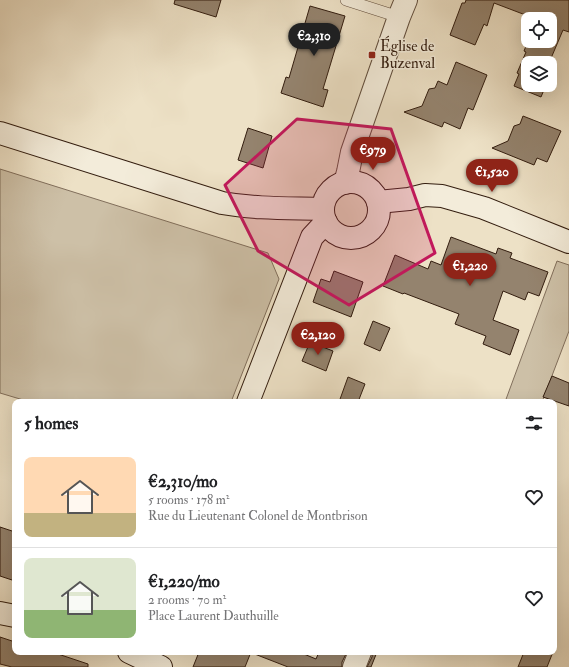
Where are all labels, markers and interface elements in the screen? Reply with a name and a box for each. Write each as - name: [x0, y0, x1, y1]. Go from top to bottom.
- map controls: [521, 12, 557, 92]
- button: locate: [521, 12, 557, 48]
- pin: €2,310: [281, 23, 347, 57]
- text: €2,310: [297, 28, 331, 44]
- place label: Église de Buzenval: [380, 35, 435, 73]
- marker: Église de Buzenval: [367, 50, 377, 60]
- button: layers: [521, 56, 557, 92]
- pin: €979: [349, 137, 397, 171]
- text: €979: [360, 142, 386, 158]
- pin: €1,520: [459, 159, 525, 193]
- text: €1,520: [475, 164, 509, 180]
- pin: €1,220: [437, 253, 503, 287]
- text: €1,220: [452, 258, 488, 274]
- pin: €2,120: [285, 322, 351, 356]
- text: €2,120: [300, 327, 336, 343]
- icon: filters: [523, 412, 545, 434]
- text: 5 homes: [24, 413, 78, 434]
- text: €2,310/mo: [148, 471, 218, 492]
- icon: home: [56, 473, 104, 521]
- icon: heart: [523, 486, 545, 508]
- text: 5 rooms · 178 m²: [148, 492, 230, 508]
- text: Rue du Lieutenant Colonel de Montbrison: [148, 508, 368, 524]
- text: €1,220/mo: [148, 571, 220, 592]
- icon: home: [56, 574, 104, 622]
- icon: heart: [523, 587, 545, 609]
- text: 2 rooms · 70 m²: [148, 592, 226, 608]
- text: Place Laurent Dauthuille: [148, 608, 279, 624]

